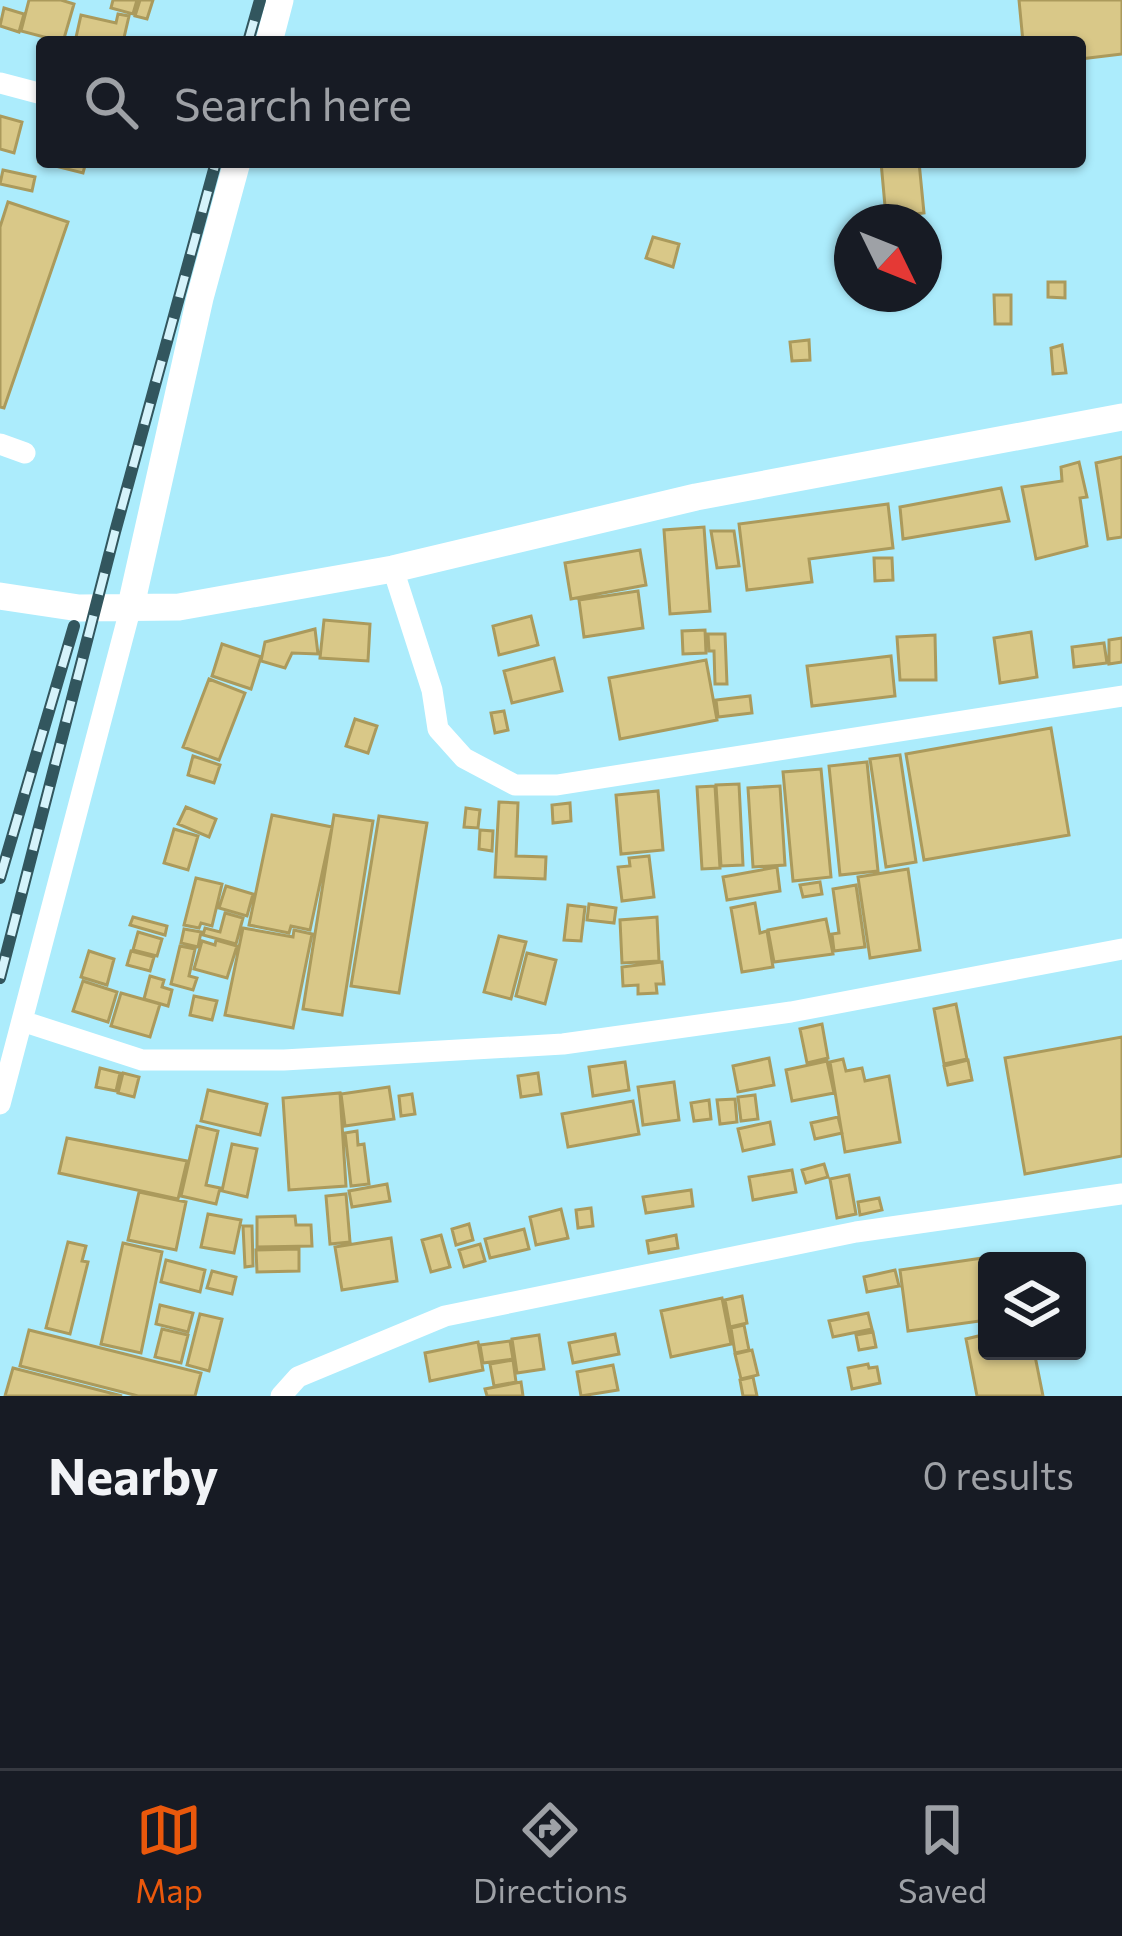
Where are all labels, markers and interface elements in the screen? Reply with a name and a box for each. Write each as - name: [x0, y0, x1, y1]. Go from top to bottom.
- search box: [36, 36, 1086, 168]
- icon: search: [78, 69, 144, 135]
- text: Search here: [174, 75, 412, 130]
- north arrow: [834, 204, 942, 312]
- map controls: [978, 1252, 1086, 1360]
- button: layers: [978, 1252, 1086, 1360]
- text: Nearby: [48, 1443, 218, 1506]
- text: 0 results: [922, 1450, 1074, 1498]
- tab: Map: [135, 1797, 203, 1910]
- tab: Directions: [473, 1797, 628, 1910]
- tab: Saved: [898, 1797, 987, 1910]

